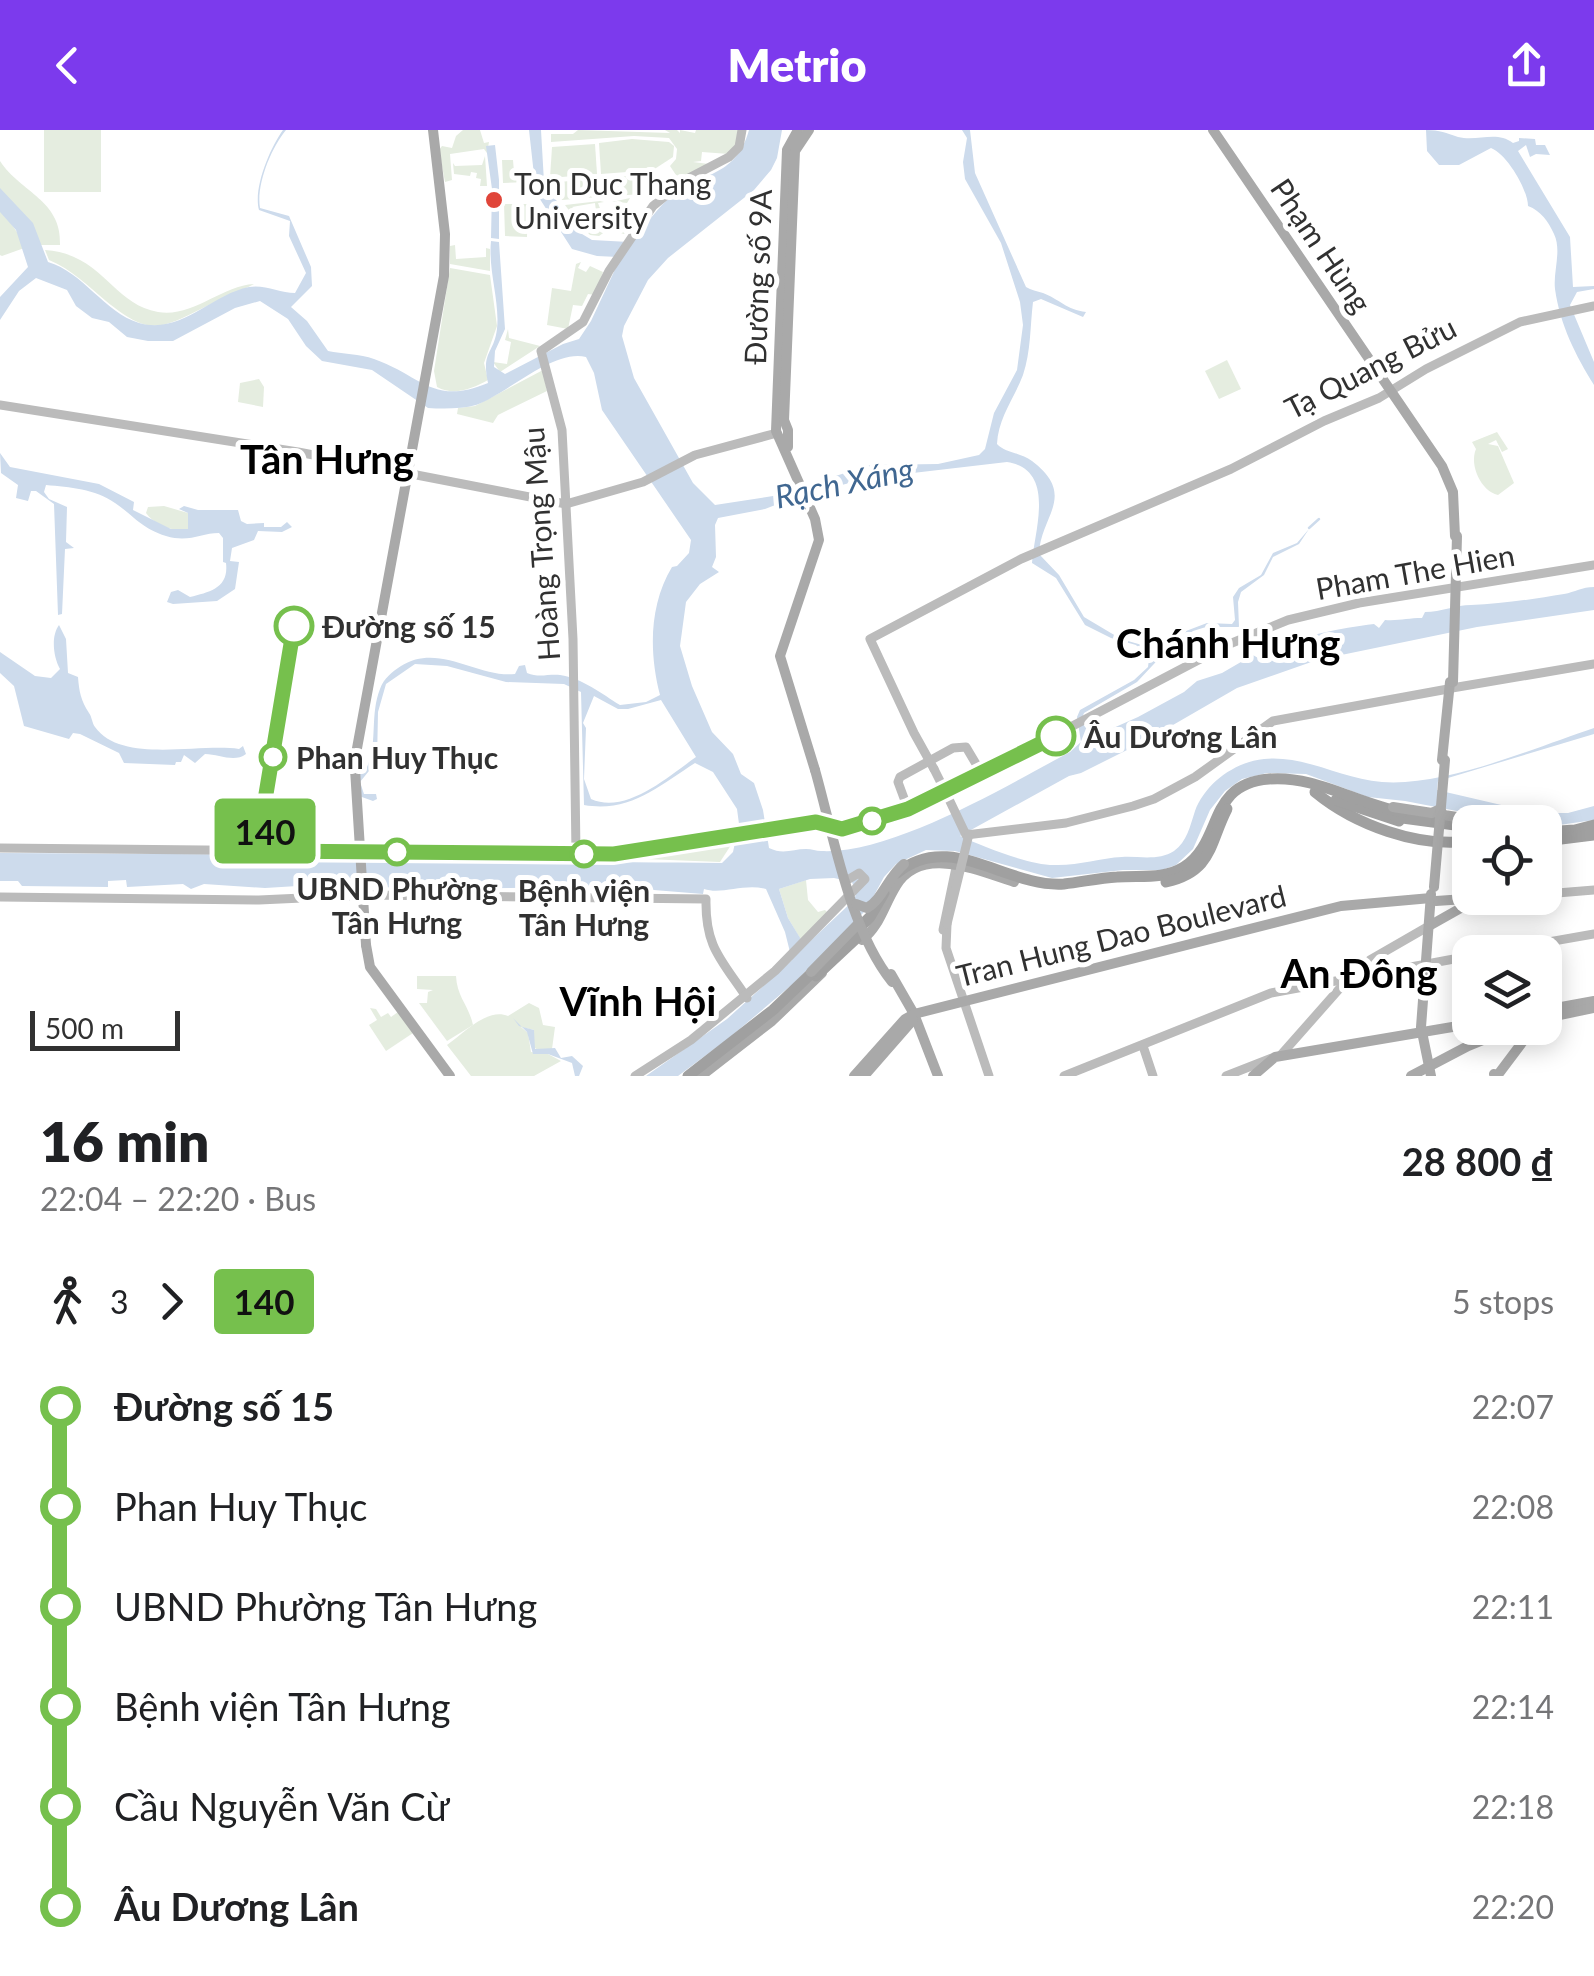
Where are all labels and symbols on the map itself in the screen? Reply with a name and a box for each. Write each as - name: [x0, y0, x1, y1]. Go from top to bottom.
- place label: Ton Duc Thang University: [514, 165, 711, 235]
- street label: Phạm Hùng: [1264, 171, 1380, 319]
- street label: Đường số 9A: [736, 188, 778, 365]
- marker: Ton Duc Thang University: [483, 189, 505, 211]
- street label: Tạ Quang Bửu: [1278, 308, 1462, 426]
- street label: Hoàng Trọng Mậu: [514, 426, 566, 662]
- district label: Tân Hưng: [240, 435, 414, 483]
- water label: Rạch Xáng: [771, 448, 917, 516]
- street label: Pham The Hien: [1313, 536, 1517, 606]
- marker: Đường số 15: [275, 607, 313, 645]
- place label: Đường số 15: [321, 608, 496, 644]
- district label: Chánh Hưng: [1116, 619, 1340, 667]
- marker: Âu Dương Lân: [1037, 717, 1075, 755]
- place label: Âu Dương Lân: [1083, 718, 1277, 754]
- place label: Phan Huy Thục: [296, 739, 498, 775]
- marker: Phan Huy Thục: [260, 744, 286, 770]
- line badge: 140: [208, 798, 322, 864]
- unlabelled marker: [859, 808, 885, 834]
- marker: UBND Phường Tân Hưng: [384, 839, 410, 865]
- marker: Bệnh viện Tân Hưng: [571, 841, 597, 867]
- place label: UBND Phường Tân Hưng: [296, 870, 498, 940]
- place label: Bệnh viện Tân Hưng: [518, 872, 650, 942]
- street label: Tran Hung Dao Boulevard: [952, 877, 1290, 993]
- district label: An Đông: [1279, 949, 1438, 997]
- district label: Vĩnh Hội: [559, 977, 716, 1025]
- scale bar: [30, 1006, 180, 1050]

